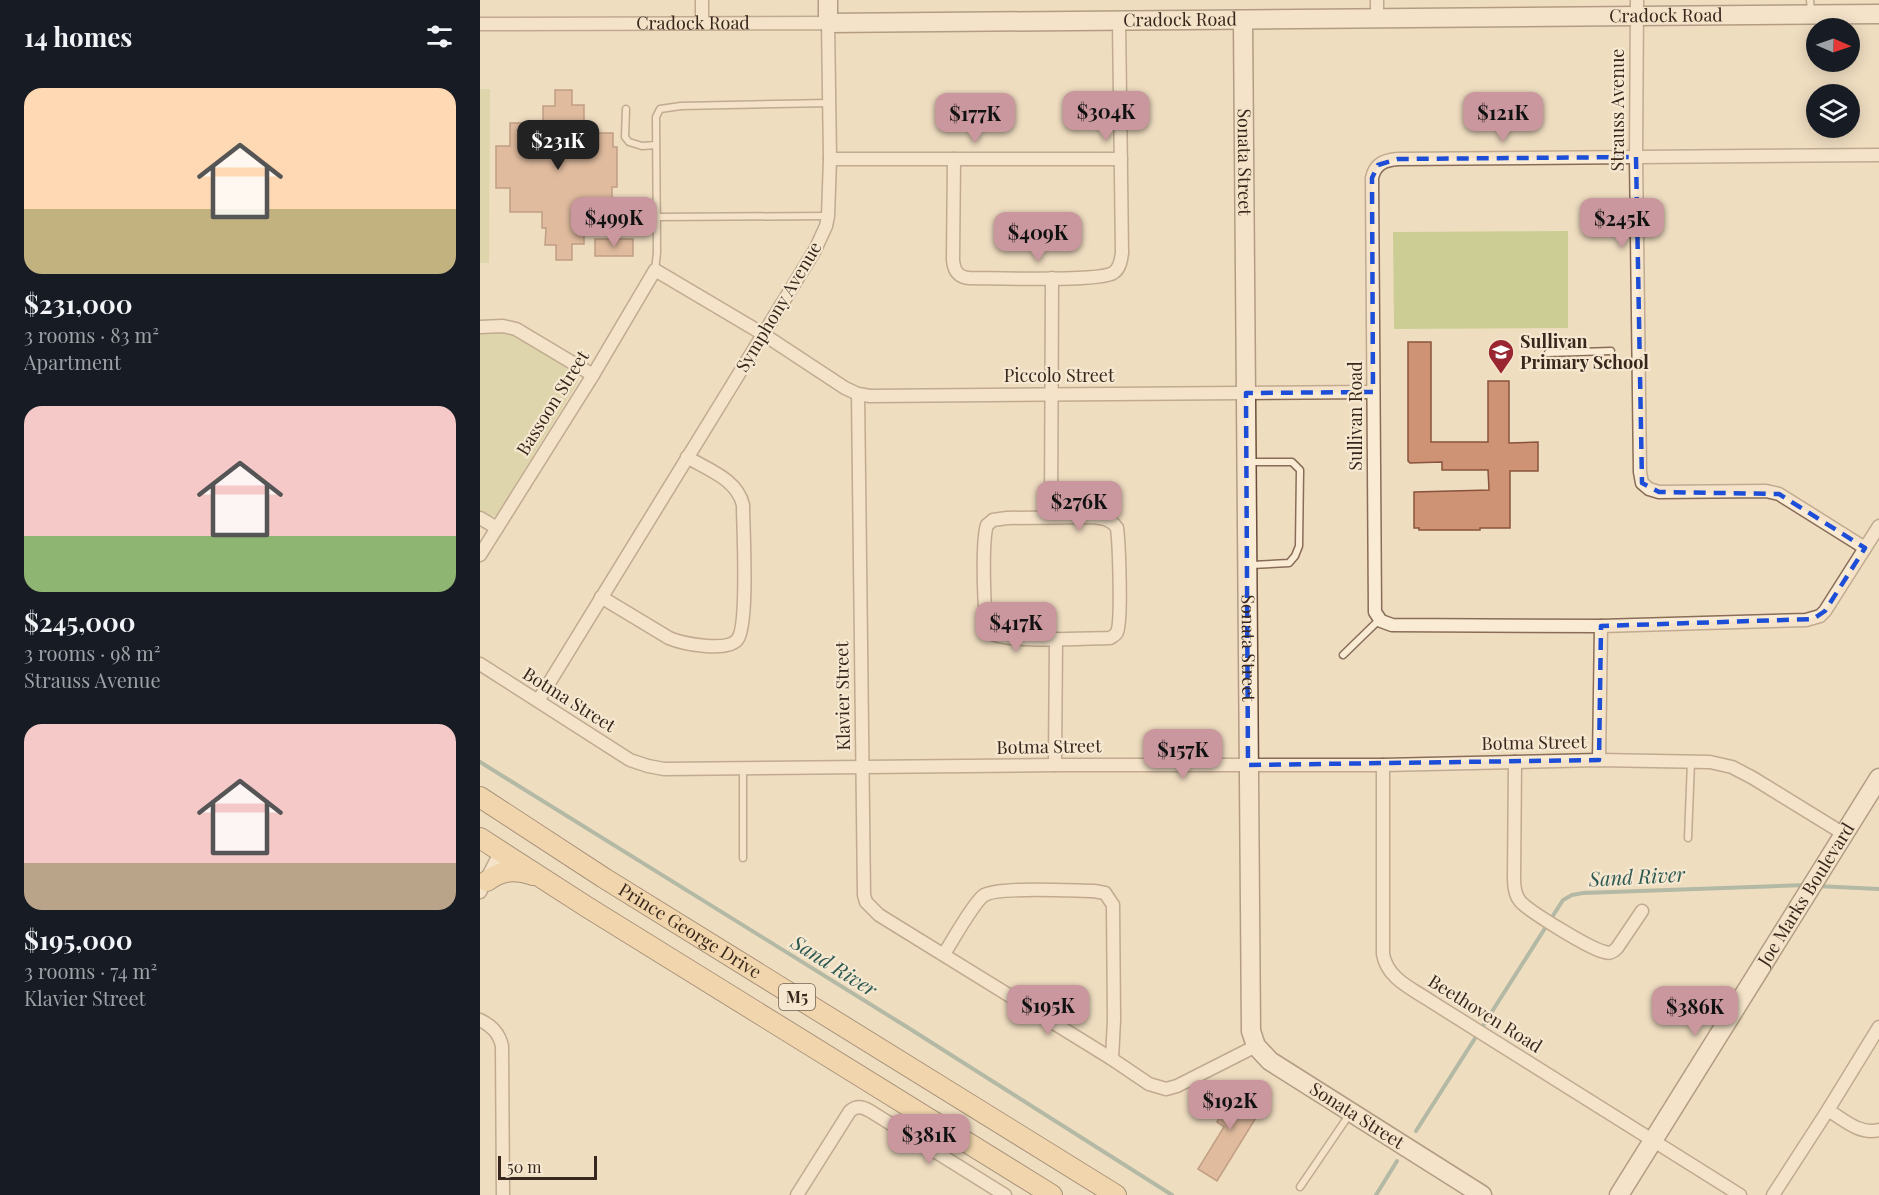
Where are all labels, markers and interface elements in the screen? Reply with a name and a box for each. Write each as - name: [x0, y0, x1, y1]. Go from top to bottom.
- street label: Cradock Road: [1609, 2, 1723, 27]
- street label: Cradock Road: [1123, 6, 1237, 31]
- street label: Cradock Road: [636, 10, 750, 35]
- north arrow: [1806, 18, 1860, 72]
- map controls: [1806, 18, 1860, 138]
- text: 14 homes: [24, 19, 132, 54]
- icon: filters: [423, 20, 456, 53]
- street label: Strauss Avenue: [1605, 49, 1629, 171]
- button: layers: [1806, 84, 1860, 138]
- pin: $304K: [1064, 91, 1148, 142]
- pin: $121K: [1461, 92, 1545, 143]
- pin: $177K: [933, 93, 1017, 144]
- text: $304K: [1077, 97, 1135, 124]
- text: $121K: [1477, 98, 1529, 125]
- text: $177K: [949, 99, 1001, 126]
- street label: Sonata Street: [1233, 108, 1258, 216]
- pin: $231K: [516, 120, 600, 171]
- text: $231K: [531, 126, 585, 153]
- icon: home: [186, 127, 294, 235]
- pin: $499K: [572, 197, 656, 248]
- pin: $245K: [1580, 198, 1664, 249]
- text: $499K: [585, 203, 643, 230]
- text: $245K: [1594, 204, 1650, 231]
- pin: $409K: [996, 212, 1080, 263]
- text: $409K: [1008, 218, 1068, 245]
- street label: Symphony Avenue: [730, 237, 827, 376]
- text: $231,000: [24, 286, 133, 321]
- text: 3 rooms · 83 m²: [24, 321, 159, 348]
- place label: Sullivan Primary School: [1520, 329, 1649, 374]
- school or university icon: Sullivan Primary School: [1486, 337, 1516, 375]
- street label: Bassoon Street: [510, 345, 594, 460]
- text: Apartment: [24, 348, 121, 375]
- street label: Sullivan Road: [1343, 361, 1367, 471]
- street label: Piccolo Street: [1004, 363, 1115, 387]
- icon: home: [186, 445, 294, 553]
- pin: $276K: [1037, 481, 1121, 532]
- text: $276K: [1051, 487, 1107, 514]
- street label: Sonata Street: [1237, 594, 1261, 702]
- pin: $417K: [974, 602, 1058, 653]
- text: $245,000: [24, 604, 136, 639]
- text: $417K: [989, 608, 1043, 635]
- text: 3 rooms · 98 m²: [24, 639, 160, 666]
- street label: Klavier Street: [829, 640, 855, 751]
- street label: Botma Street: [519, 661, 621, 737]
- text: Strauss Avenue: [24, 666, 161, 693]
- pin: $157K: [1141, 729, 1225, 780]
- street label: Botma Street: [1481, 729, 1587, 755]
- street label: Botma Street: [996, 733, 1102, 759]
- text: $157K: [1157, 735, 1209, 762]
- icon: home: [186, 763, 294, 871]
- street label: Joe Marks Boulevard: [1751, 817, 1860, 971]
- water label: Sand River: [1587, 859, 1687, 892]
- street label: Prince George Drive: [614, 877, 766, 984]
- text: $195,000: [24, 922, 133, 957]
- water label: Sand River: [786, 927, 884, 1002]
- text: 3 rooms · 74 m²: [24, 957, 157, 984]
- street label: Beethoven Road: [1424, 969, 1547, 1058]
- text: Klavier Street: [24, 984, 146, 1011]
- road number: M5: [779, 984, 815, 1010]
- pin: $195K: [1006, 985, 1090, 1036]
- pin: $386K: [1653, 986, 1737, 1037]
- text: $195K: [1021, 991, 1075, 1018]
- text: $386K: [1666, 992, 1724, 1019]
- street label: Sonata Street: [1306, 1076, 1410, 1154]
- pin: $192K: [1188, 1080, 1272, 1131]
- text: $192K: [1203, 1086, 1257, 1113]
- pin: $381K: [887, 1114, 971, 1165]
- text: $381K: [902, 1120, 956, 1147]
- scale bar: [498, 1153, 597, 1180]
- text: 50 m: [507, 1156, 541, 1177]

